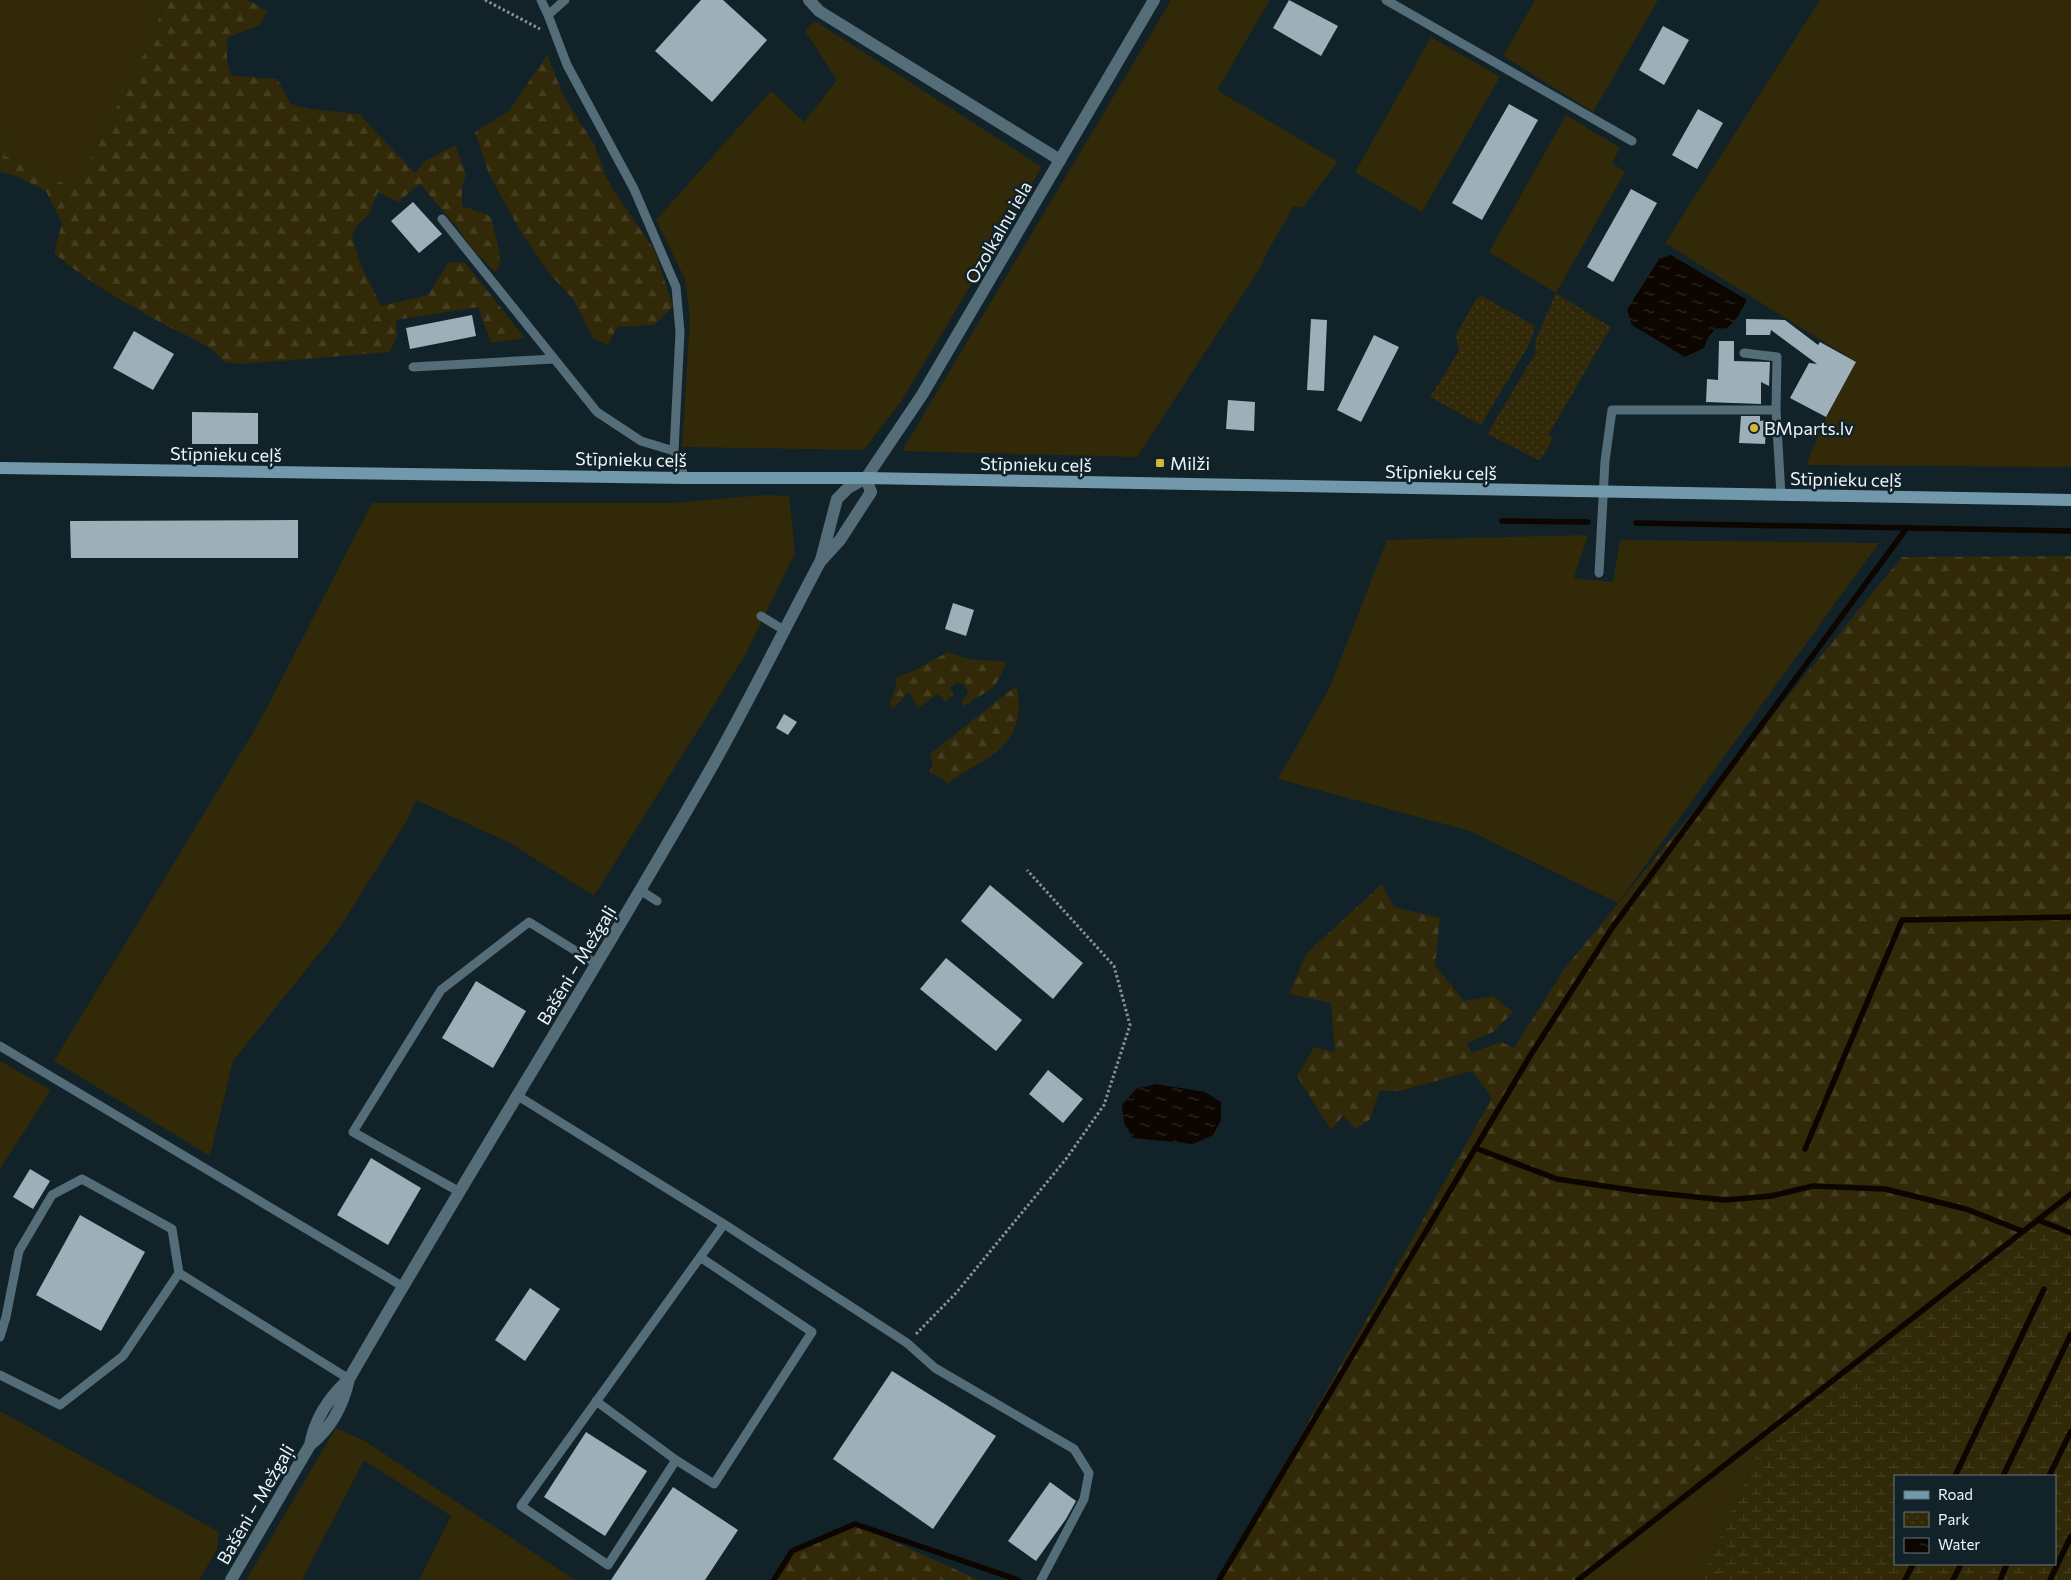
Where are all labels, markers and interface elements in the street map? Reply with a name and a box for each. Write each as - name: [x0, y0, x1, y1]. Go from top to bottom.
- street label: Ozolkalnu iela: [960, 177, 1036, 287]
- place label: BMparts.lv: [1764, 417, 1854, 439]
- marker: BMparts.lv: [1748, 422, 1760, 434]
- street label: Stīpnieku ceļš: [170, 442, 282, 467]
- street label: Stīpnieku ceļš: [575, 447, 687, 472]
- street label: Stīpnieku ceļš: [980, 452, 1092, 477]
- place label: Milži: [1170, 452, 1210, 474]
- marker: Milži: [1154, 457, 1166, 469]
- street label: Stīpnieku ceļš: [1385, 460, 1497, 485]
- street label: Stīpnieku ceļš: [1790, 467, 1902, 492]
- street label: Bašēni – Mežgaļi: [532, 901, 621, 1029]
- street label: Bašēni – Mežgaļi: [212, 1440, 299, 1568]
- legend: [1894, 1475, 2056, 1565]
- text: Road: [1938, 1485, 1973, 1503]
- text: Park: [1938, 1510, 1969, 1528]
- text: Water: [1938, 1535, 1980, 1553]

